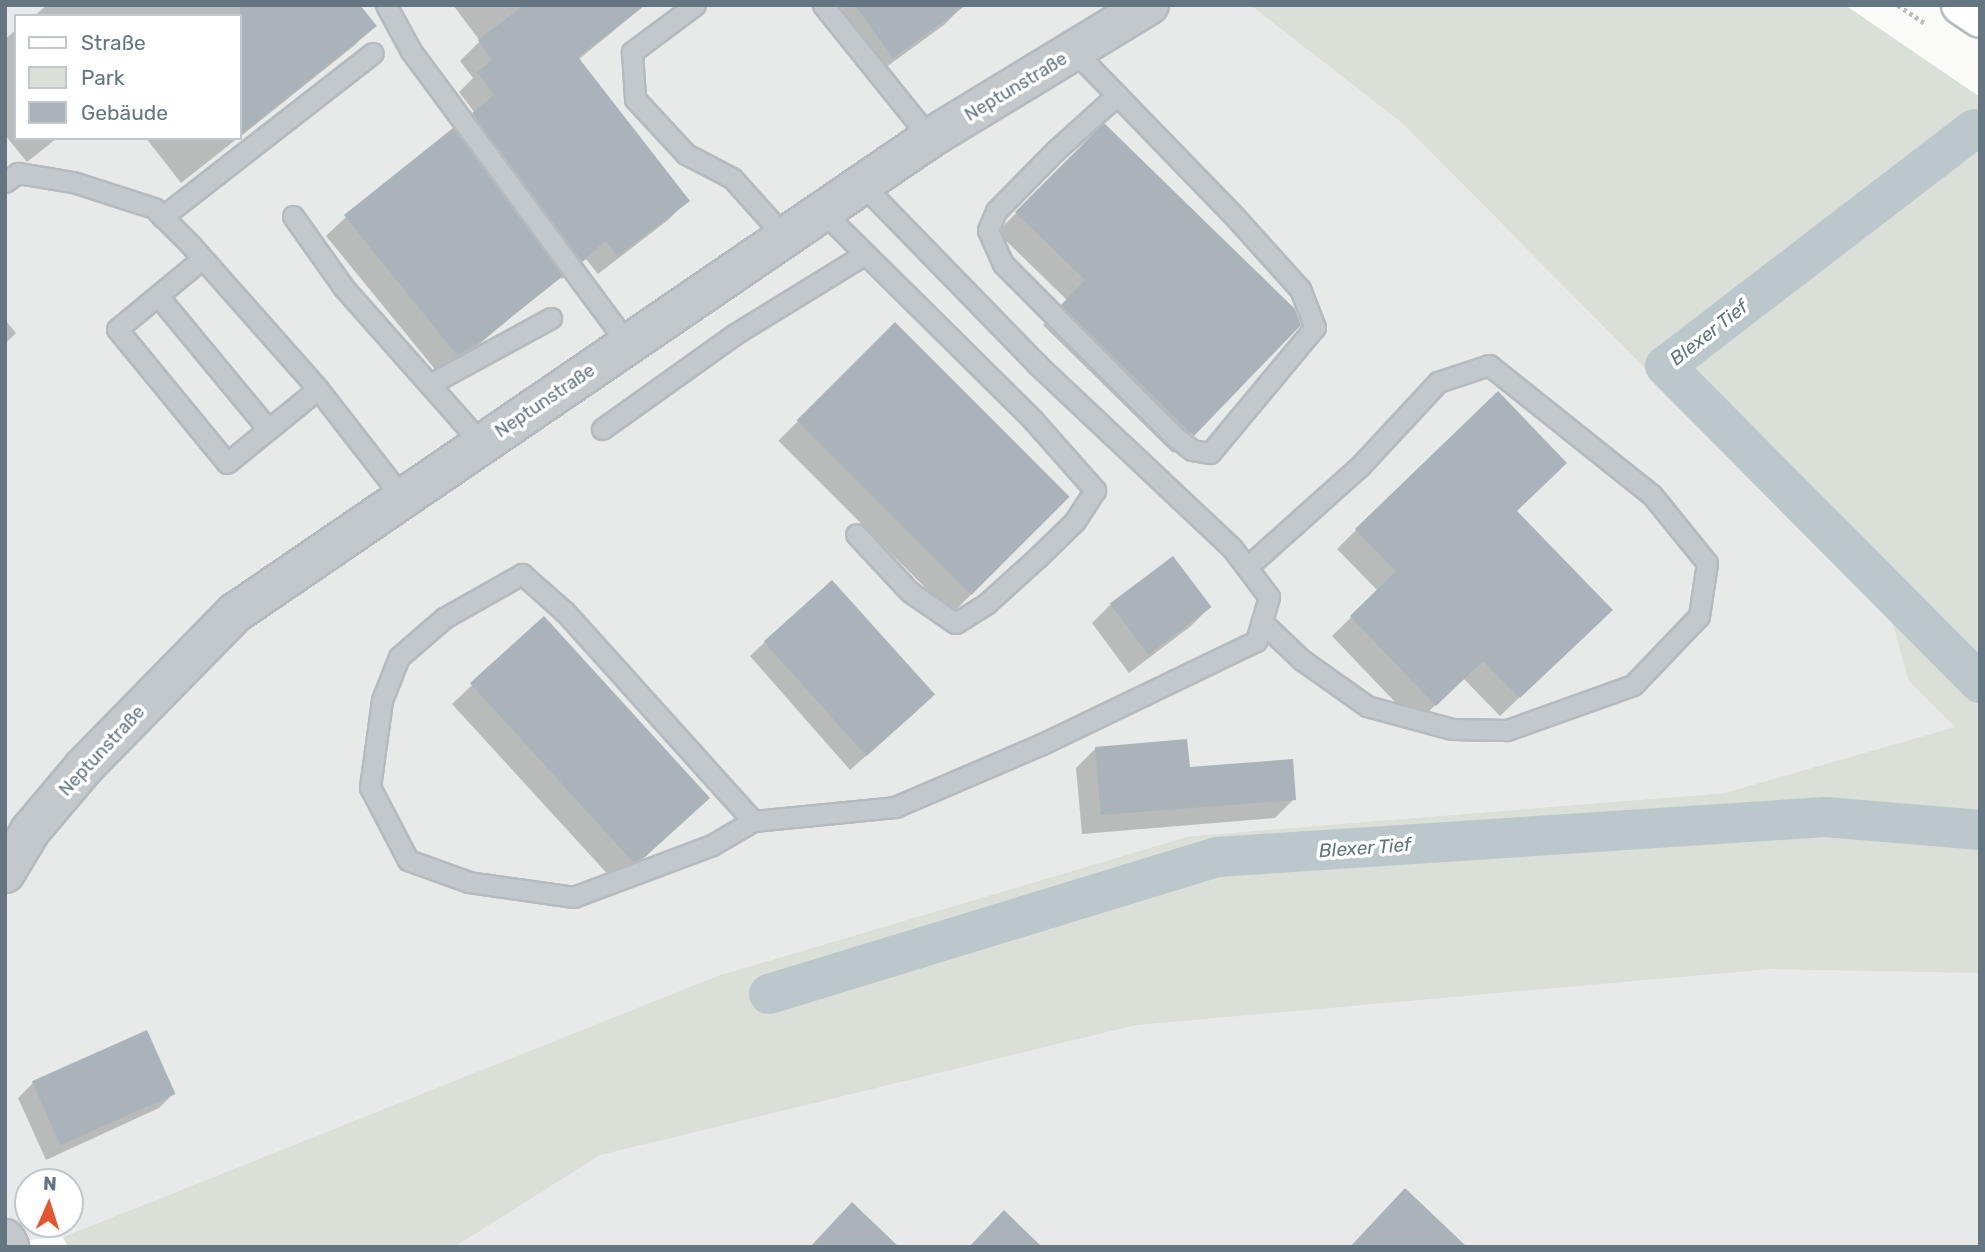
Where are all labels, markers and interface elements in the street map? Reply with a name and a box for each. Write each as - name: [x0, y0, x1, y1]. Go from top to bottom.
- legend: [14, 14, 242, 140]
- text: Straße: [81, 30, 146, 55]
- street label: Neptunstraße: [961, 48, 1071, 126]
- text: Park: [81, 65, 125, 90]
- text: Gebäude: [81, 100, 168, 125]
- water label: Blexer Tief: [1665, 295, 1753, 371]
- street label: Neptunstraße: [491, 360, 599, 442]
- street label: Neptunstraße: [55, 701, 149, 801]
- water label: Blexer Tief: [1318, 833, 1412, 863]
- north arrow: [14, 1168, 84, 1238]
- text: N: [43, 1172, 57, 1195]

